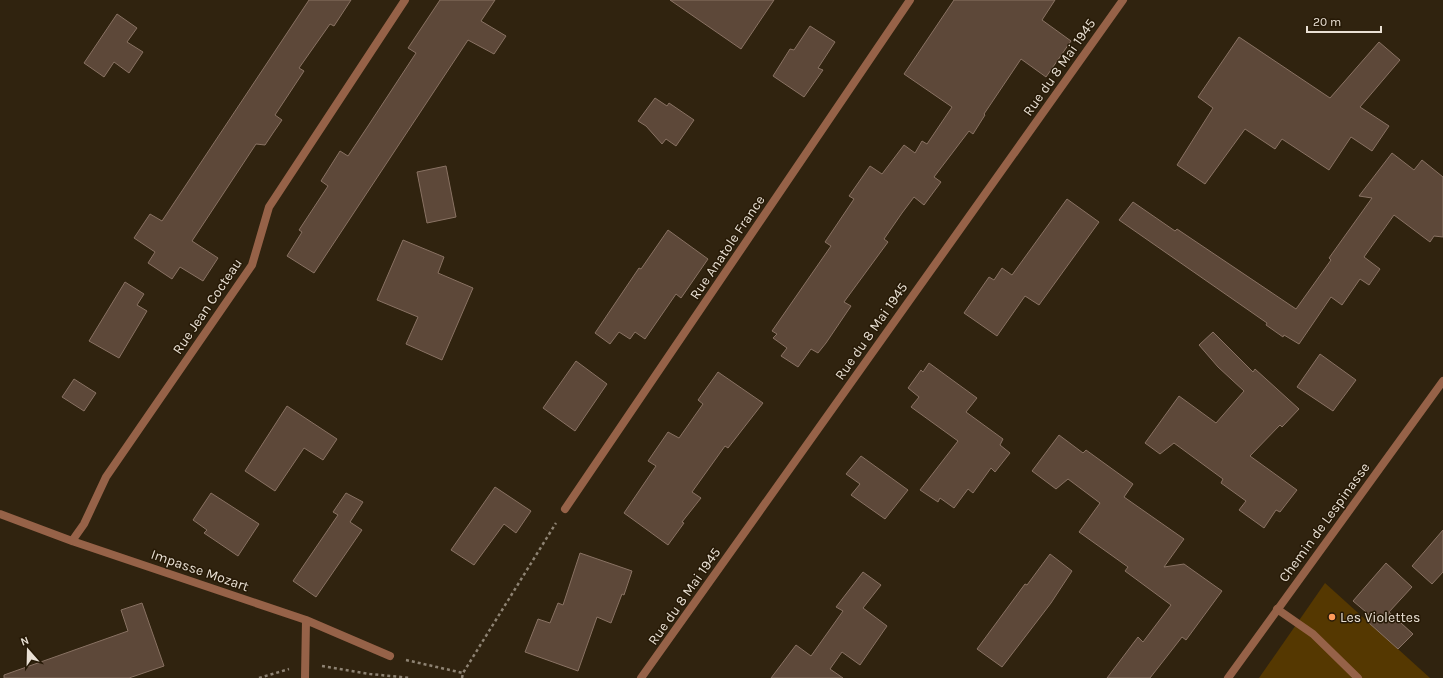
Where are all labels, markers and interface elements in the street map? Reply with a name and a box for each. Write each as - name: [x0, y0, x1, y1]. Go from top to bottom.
- scale bar: [1307, 8, 1381, 34]
- street label: Rue du 8 Mai 1945: [1019, 15, 1099, 119]
- text: 20 m: [1313, 15, 1341, 29]
- street label: Rue Anatole France: [686, 192, 769, 303]
- street label: Rue Jean Cocteau: [169, 255, 246, 357]
- street label: Rue du 8 Mai 1945: [831, 279, 911, 383]
- street label: Chemin de Lespinasse: [1275, 459, 1373, 585]
- street label: Rue du 8 Mai 1945: [644, 544, 724, 648]
- street label: Impasse Mozart: [149, 546, 251, 595]
- place label: Les Violettes: [1340, 609, 1420, 626]
- marker: Les Violettes: [1327, 612, 1337, 622]
- north arrow: [8, 630, 48, 670]
- text: N: [19, 634, 31, 649]

